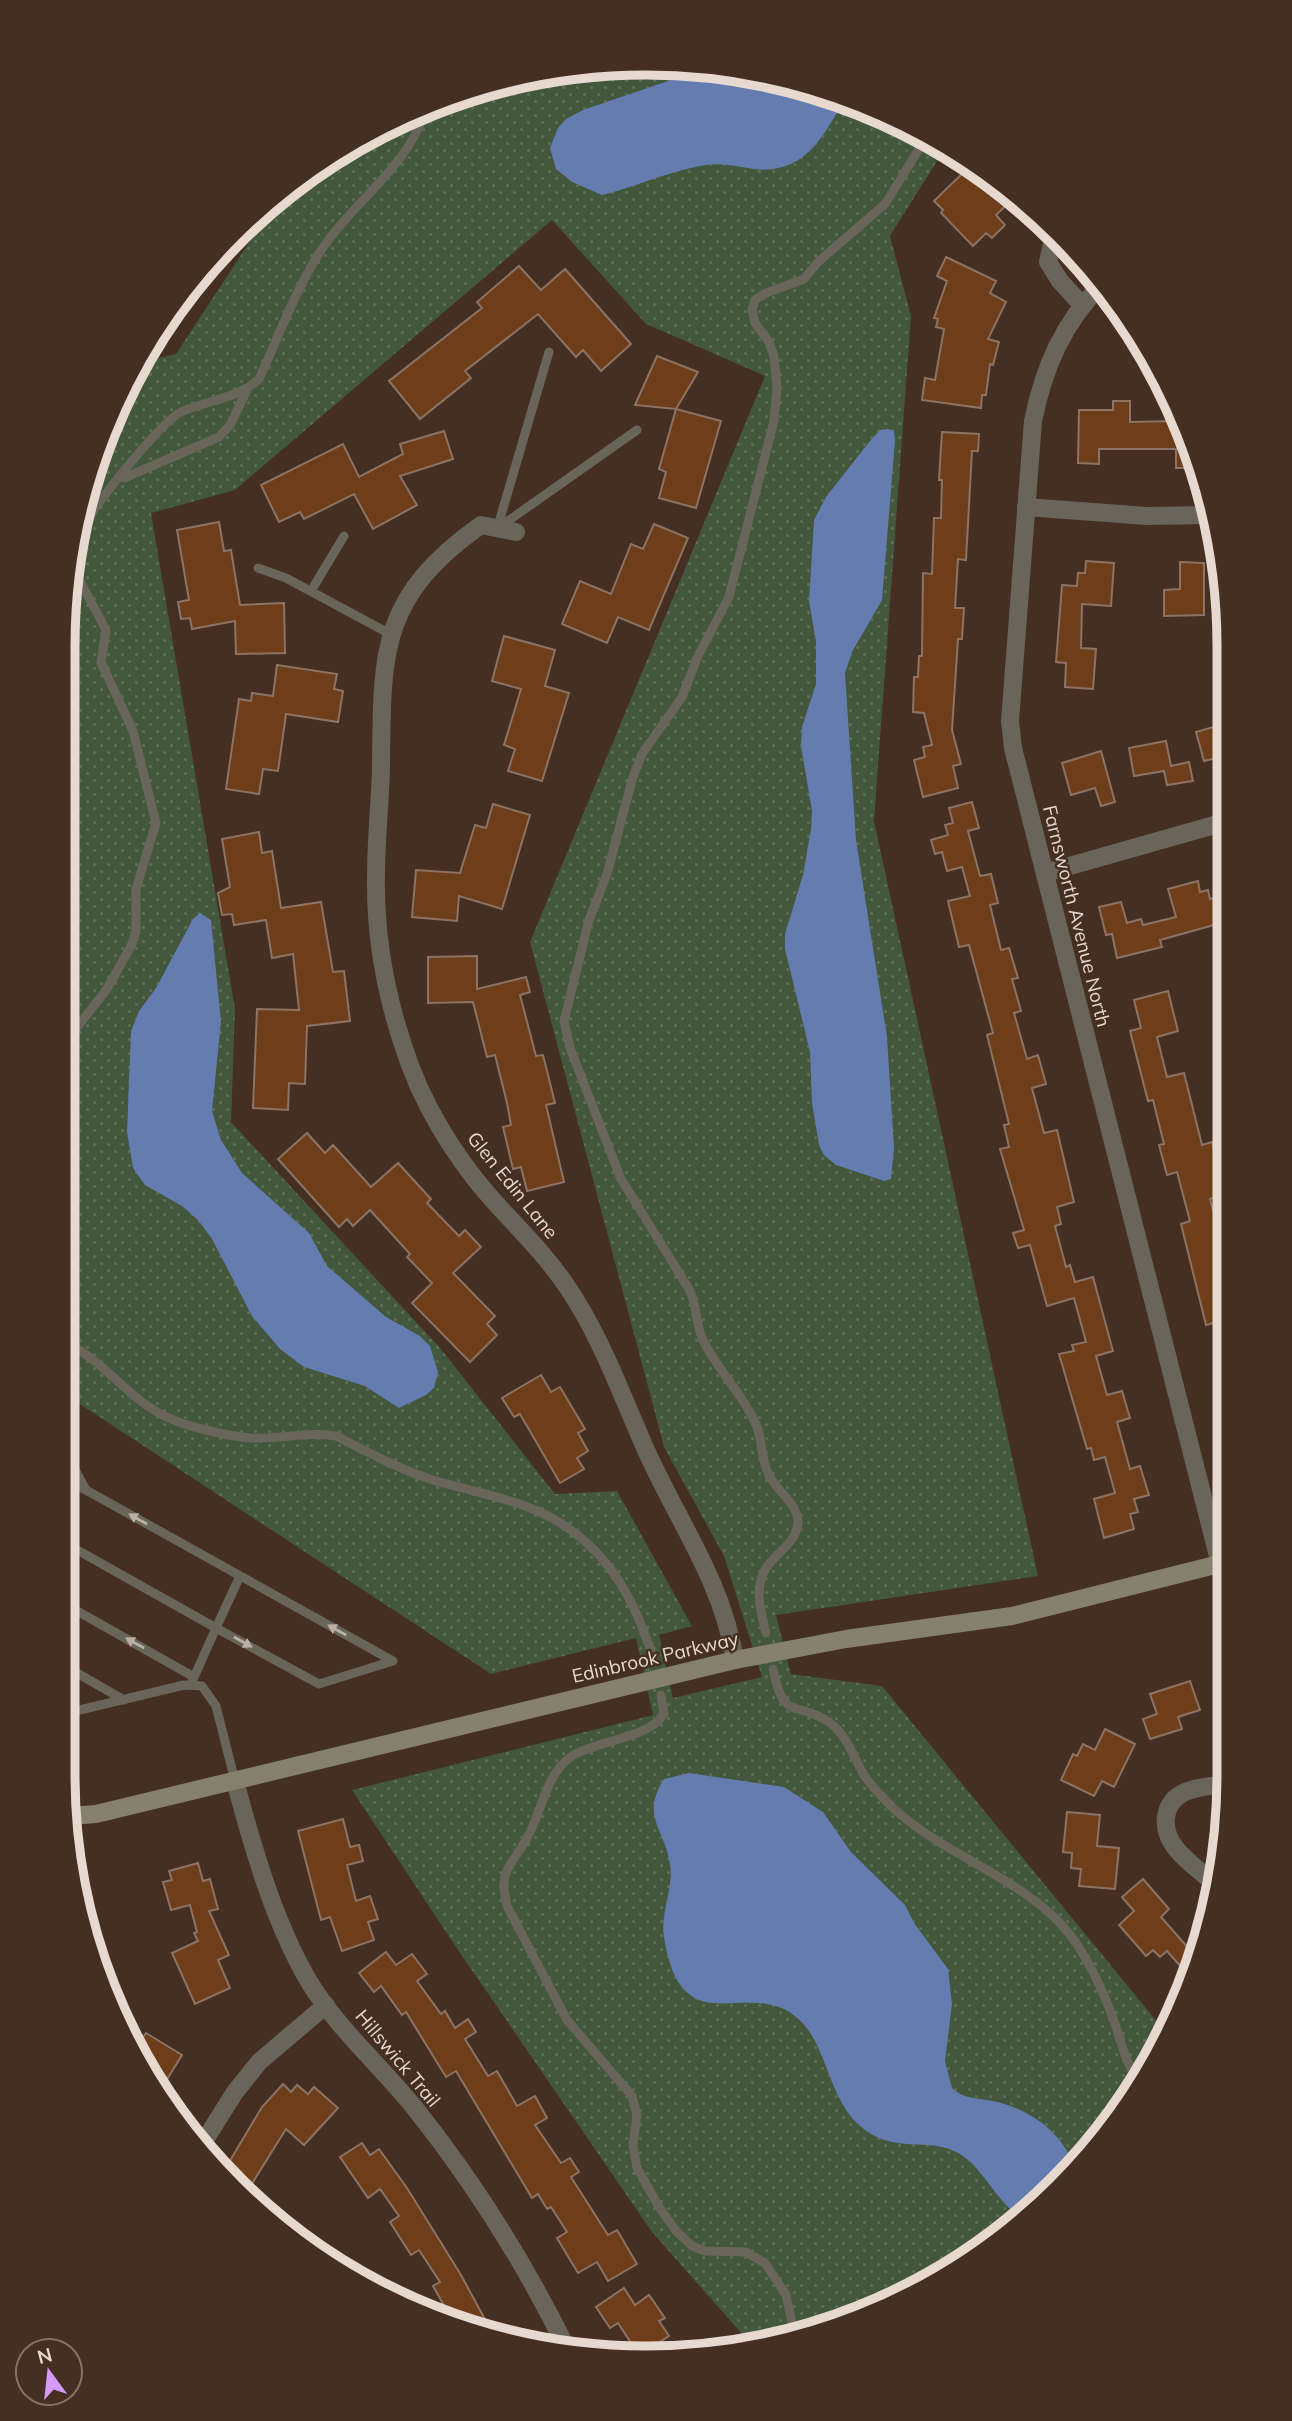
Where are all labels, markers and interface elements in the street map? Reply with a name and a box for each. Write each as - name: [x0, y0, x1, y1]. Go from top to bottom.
- street label: Farnsworth Avenue North: [1038, 803, 1116, 1029]
- street label: Glen Edin Lane: [462, 1126, 564, 1244]
- one-way arrow: [128, 1513, 148, 1525]
- one-way arrow: [327, 1624, 346, 1636]
- street label: Edinbrook Parkway: [569, 1626, 741, 1688]
- one-way arrow: [125, 1637, 144, 1649]
- one-way arrow: [233, 1637, 253, 1648]
- street label: Hillswick Trail: [350, 2004, 446, 2112]
- north arrow: [14, 2337, 84, 2407]
- text: N: [35, 2342, 55, 2369]

